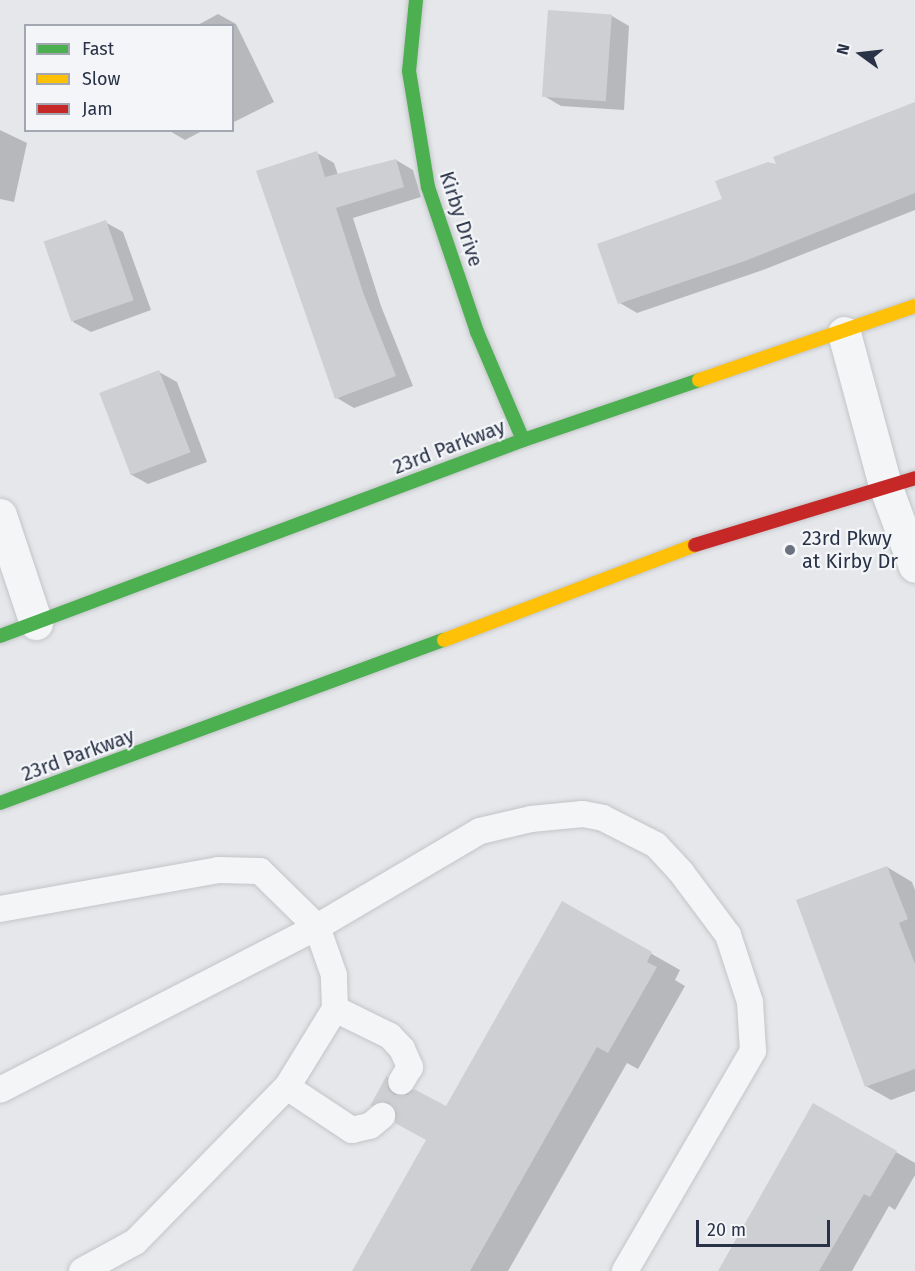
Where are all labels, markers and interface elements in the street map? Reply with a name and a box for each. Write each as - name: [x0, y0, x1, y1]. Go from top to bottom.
- legend: [24, 24, 234, 132]
- north arrow: [831, 24, 891, 84]
- text: Fast: [82, 38, 114, 60]
- text: N: [833, 42, 854, 57]
- text: Slow: [82, 68, 120, 90]
- text: Jam: [82, 98, 113, 120]
- street label: Kirby Drive: [434, 168, 488, 270]
- street label: 23rd Parkway: [390, 415, 508, 479]
- place label: 23rd Pkwy at Kirby Dr: [802, 526, 898, 573]
- marker: 23rd Pkwy at Kirby Dr: [783, 543, 797, 557]
- street label: 23rd Parkway: [18, 724, 138, 786]
- scale bar: [699, 1208, 832, 1246]
- text: 20 m: [707, 1219, 746, 1241]

